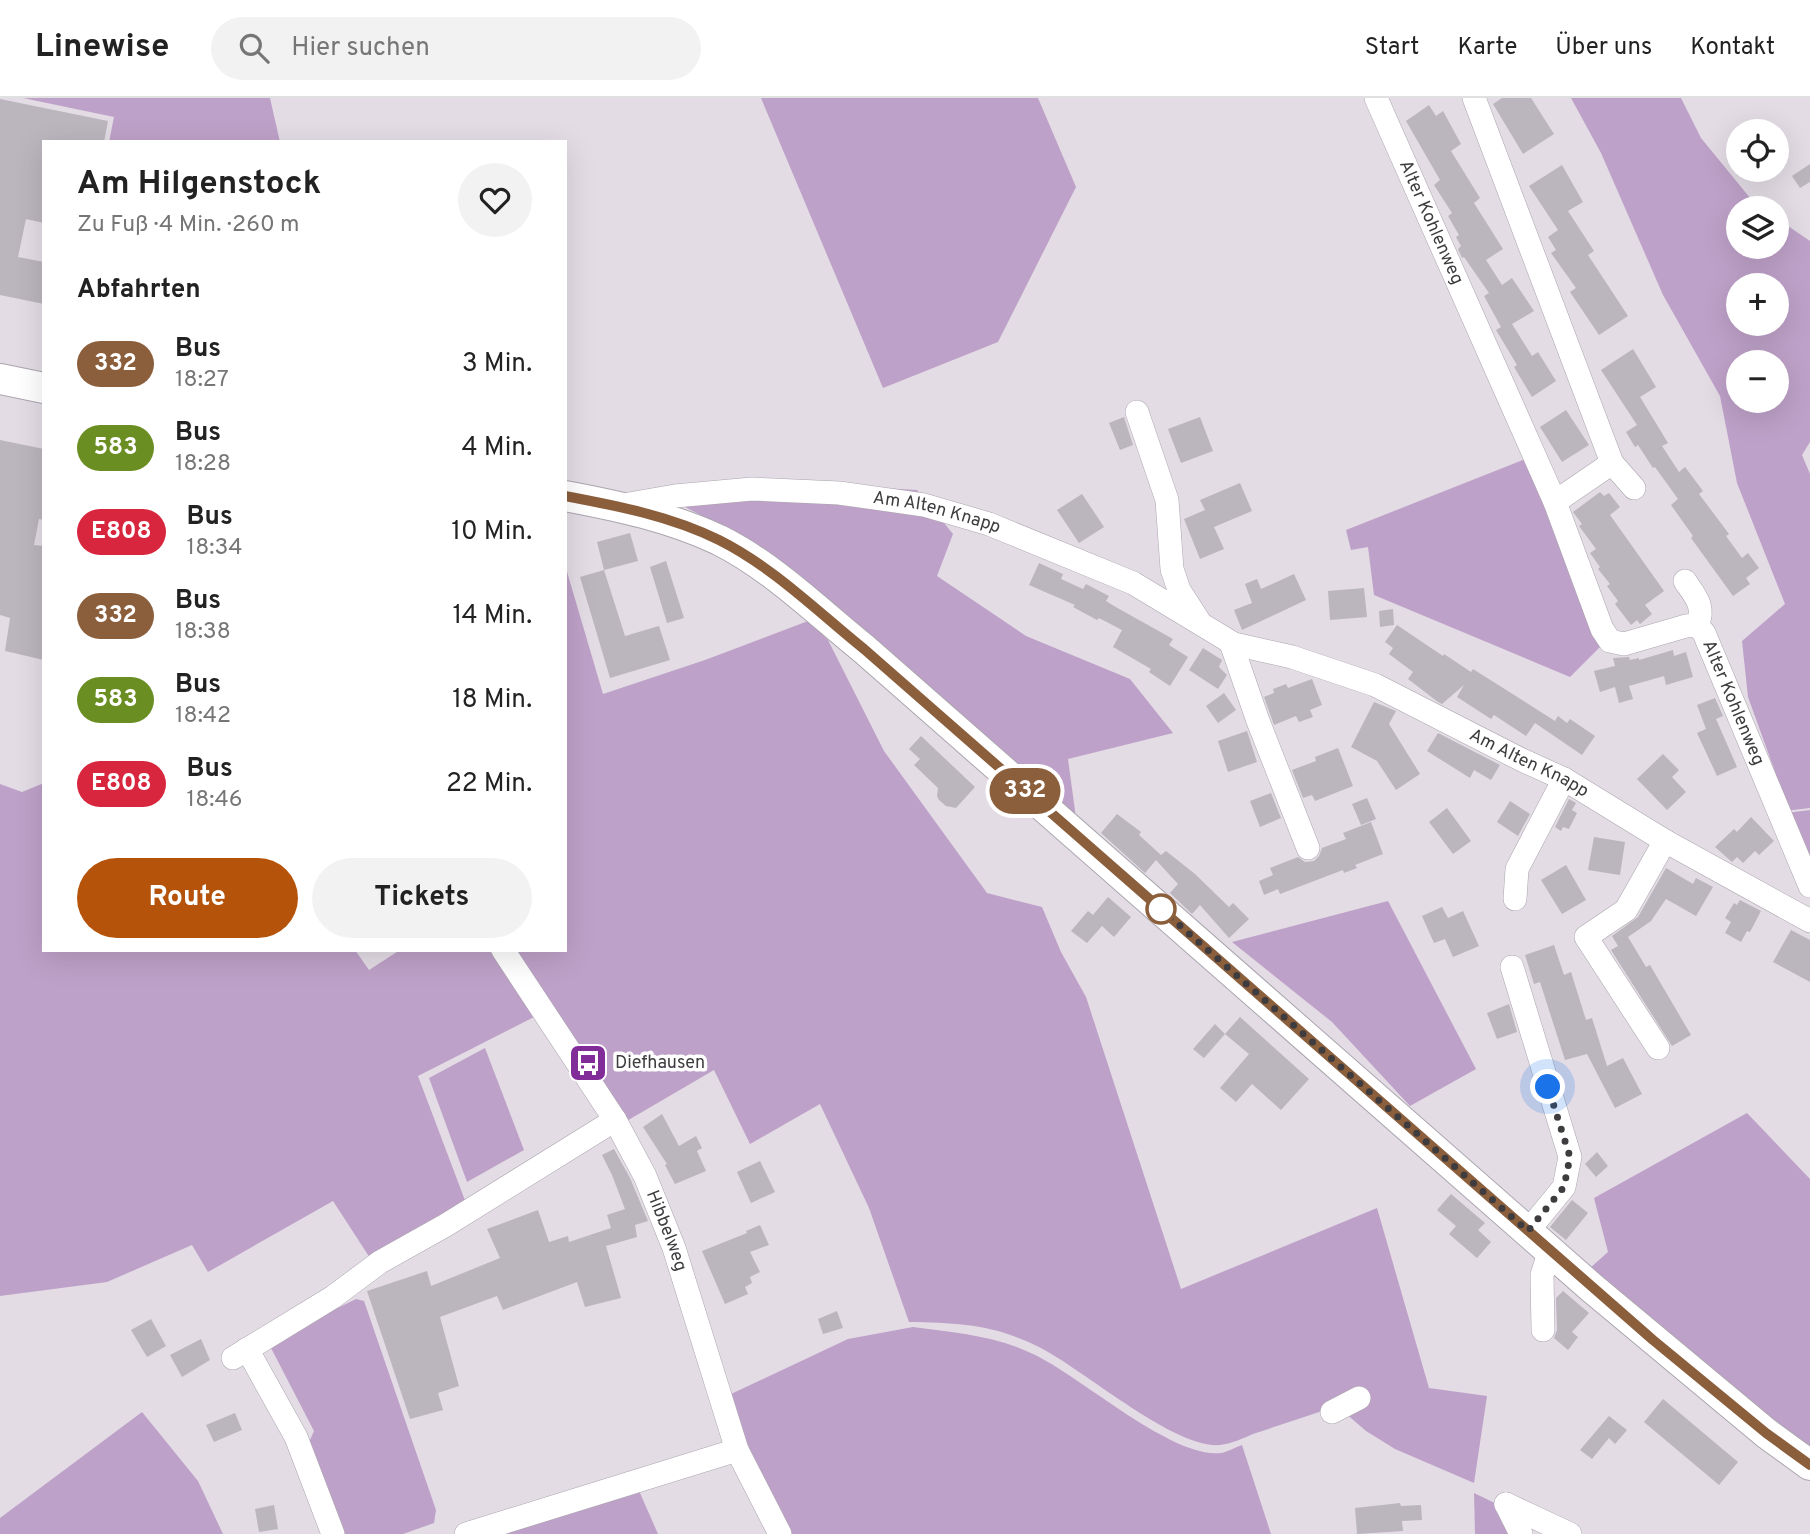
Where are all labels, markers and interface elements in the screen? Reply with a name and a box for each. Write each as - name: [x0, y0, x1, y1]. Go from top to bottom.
- search box: [211, 17, 701, 80]
- text: Linewise: [35, 27, 169, 69]
- icon: search: [235, 29, 273, 67]
- text: Hier suchen: [291, 32, 430, 65]
- text: Start: [1365, 33, 1419, 63]
- text: Karte: [1457, 33, 1517, 63]
- text: Über uns: [1555, 33, 1652, 63]
- text: Kontakt: [1690, 33, 1775, 63]
- map controls: [1726, 119, 1789, 413]
- button: locate: [1726, 119, 1789, 182]
- street label: Alter Kohlenweg: [1393, 157, 1469, 288]
- button: heart: [458, 163, 532, 237]
- text: Am Hilgenstock: [77, 164, 321, 206]
- button: layers: [1726, 196, 1789, 259]
- text: Zu Fuß · 4 Min. · 260 m: [77, 211, 300, 240]
- button: +: [1726, 273, 1789, 336]
- text: Abfahrten: [77, 274, 201, 307]
- text: Bus: [175, 333, 221, 366]
- text: 3 Min.: [462, 348, 532, 381]
- text: 332: [94, 349, 137, 379]
- button: −: [1726, 350, 1789, 413]
- text: 18:27: [175, 366, 229, 395]
- text: Bus: [175, 417, 221, 450]
- text: 4 Min.: [462, 432, 532, 465]
- text: 583: [93, 433, 138, 463]
- text: 18:28: [175, 450, 231, 479]
- street label: Am Alten Knapp: [871, 486, 1004, 539]
- text: Bus: [187, 501, 233, 534]
- text: 10 Min.: [451, 516, 532, 549]
- text: E808: [91, 517, 152, 547]
- text: 18:34: [187, 534, 243, 563]
- text: Bus: [175, 585, 221, 618]
- text: 14 Min.: [452, 600, 532, 633]
- text: 332: [94, 601, 137, 631]
- text: 18:38: [175, 618, 231, 647]
- street label: Alter Kohlenweg: [1697, 637, 1770, 769]
- text: Bus: [175, 669, 221, 702]
- text: 18 Min.: [452, 684, 532, 717]
- text: 583: [93, 685, 138, 715]
- text: 18:42: [175, 702, 231, 731]
- street label: Am Alten Knapp: [1465, 723, 1593, 803]
- text: Bus: [187, 753, 233, 786]
- text: 22 Min.: [446, 768, 532, 801]
- line badge: 332: [985, 768, 1065, 814]
- text: E808: [91, 769, 152, 799]
- text: 332: [1004, 776, 1046, 806]
- text: 18:46: [187, 786, 242, 815]
- button: Route: [77, 858, 298, 938]
- button: Tickets: [312, 858, 532, 938]
- unlabelled marker: [1146, 894, 1176, 924]
- bus stop icon: Diefhausen: [567, 1042, 609, 1084]
- place label: Diefhausen: [615, 1052, 705, 1075]
- your location: [1530, 1069, 1565, 1104]
- street label: Hibbelweg: [640, 1187, 692, 1274]

